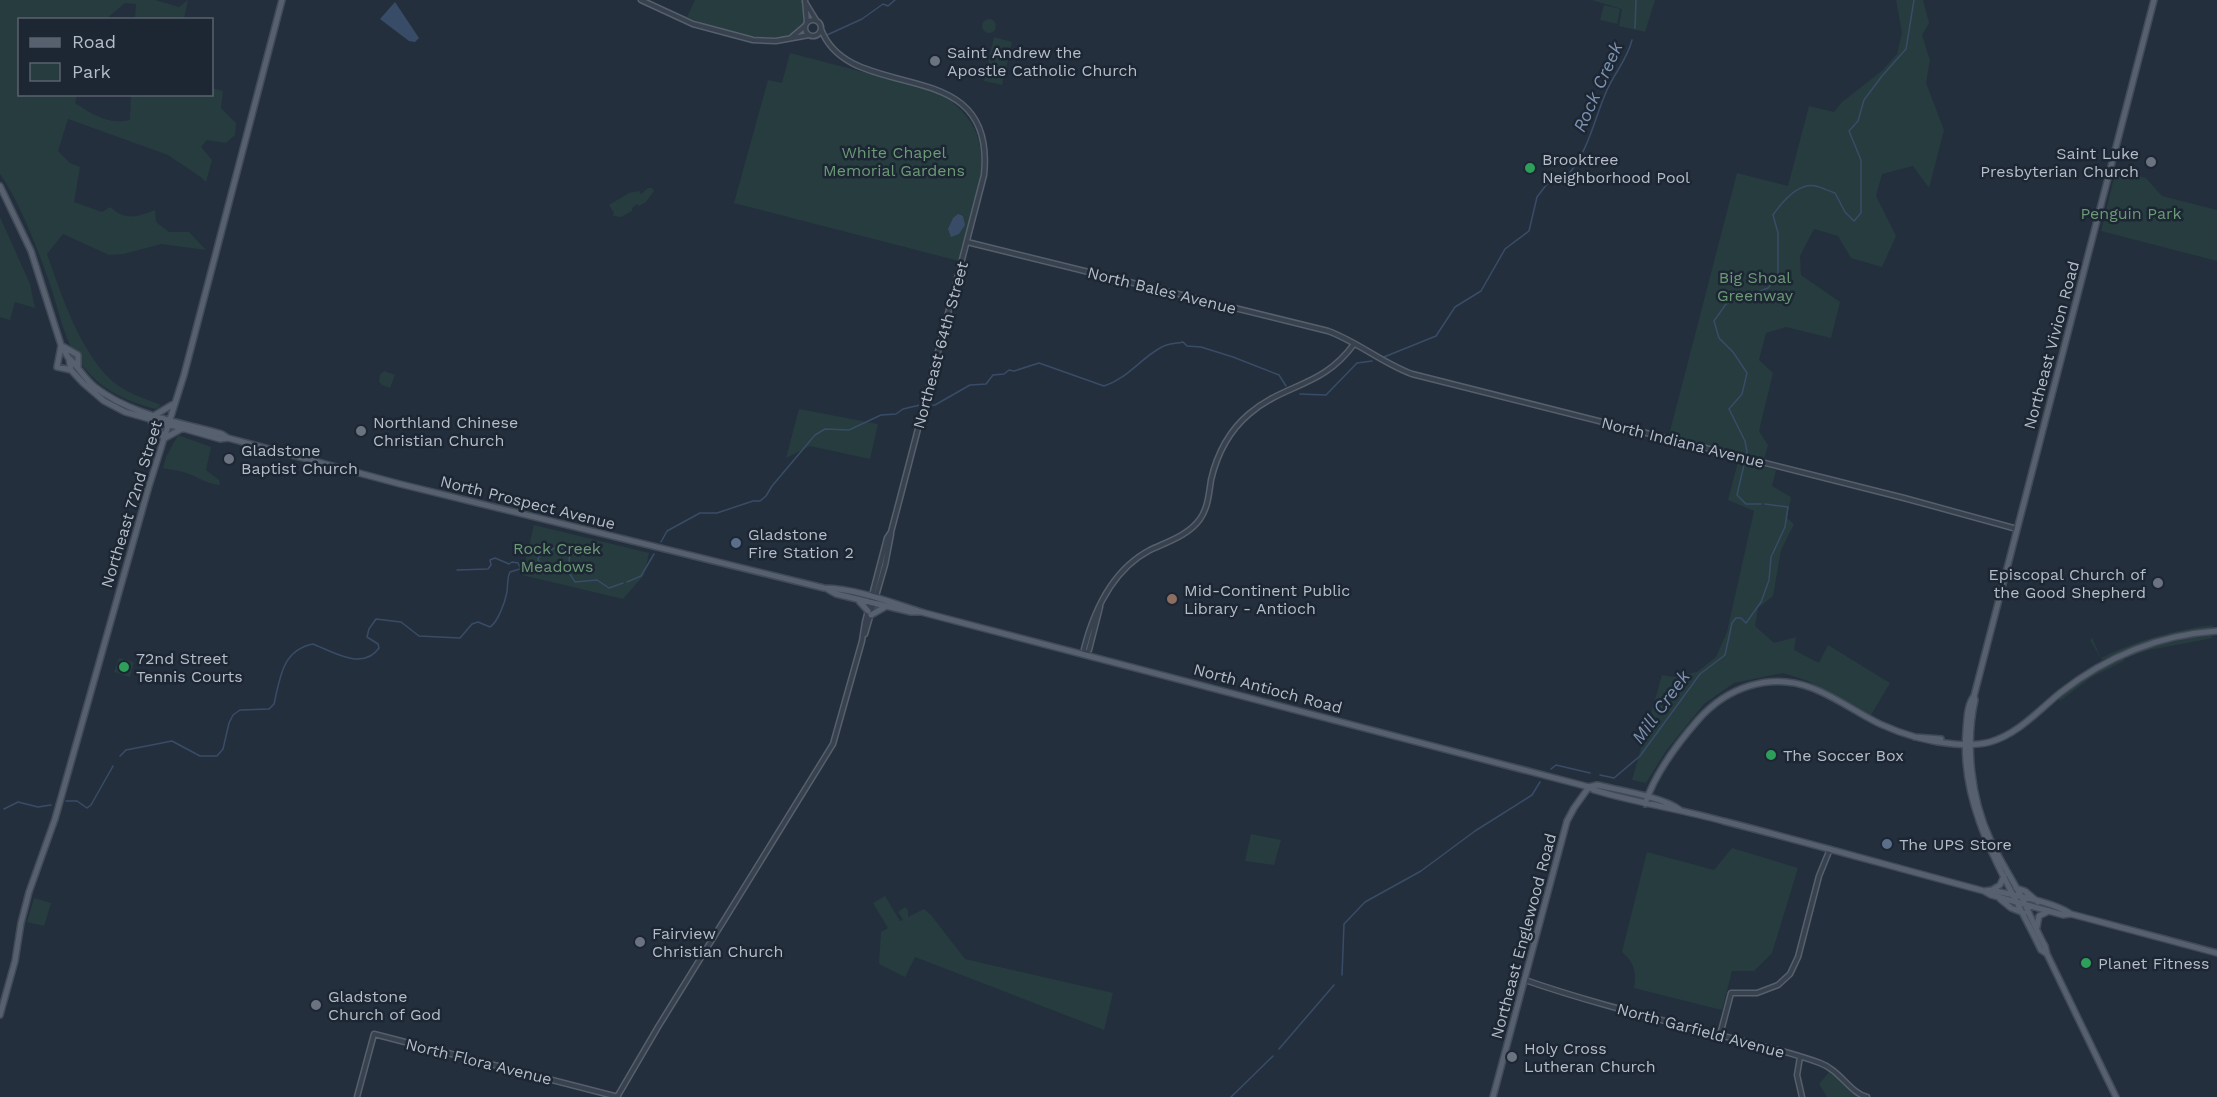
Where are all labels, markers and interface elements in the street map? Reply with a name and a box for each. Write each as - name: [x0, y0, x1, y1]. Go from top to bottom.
- legend: [18, 18, 213, 96]
- text: Road: [72, 31, 116, 52]
- water label: Rock Creek: [1568, 38, 1627, 135]
- place label: Saint Andrew the Apostle Catholic Church: [947, 43, 1137, 80]
- marker: Saint Andrew the Apostle Catholic Church: [928, 54, 942, 68]
- text: Park: [72, 61, 111, 82]
- park label: White Chapel Memorial Gardens: [823, 143, 965, 180]
- place label: Saint Luke Presbyterian Church: [1980, 144, 2139, 181]
- place label: Brooktree Neighborhood Pool: [1542, 150, 1690, 187]
- marker: Saint Luke Presbyterian Church: [2144, 155, 2158, 169]
- marker: Brooktree Neighborhood Pool: [1523, 161, 1537, 175]
- park label: Penguin Park: [2080, 204, 2182, 223]
- street label: Northeast 64th Street: [909, 259, 972, 431]
- street label: Northeast Vivion Road: [2020, 259, 2083, 431]
- street label: North Bales Avenue: [1085, 263, 1238, 318]
- park label: Big Shoal Greenway: [1717, 268, 1794, 305]
- place label: Northland Chinese Christian Church: [373, 413, 518, 450]
- street label: North Indiana Avenue: [1599, 413, 1766, 472]
- street label: Northeast 72nd Street: [97, 418, 166, 590]
- marker: Northland Chinese Christian Church: [354, 424, 368, 438]
- place label: Gladstone Baptist Church: [241, 441, 358, 478]
- marker: Gladstone Baptist Church: [222, 452, 236, 466]
- street label: North Prospect Avenue: [438, 472, 617, 533]
- place label: Gladstone Fire Station 2: [748, 525, 854, 562]
- marker: Gladstone Fire Station 2: [729, 536, 743, 550]
- park label: Rock Creek Meadows: [513, 539, 601, 576]
- place label: Episcopal Church of the Good Shepherd: [1989, 565, 2147, 602]
- marker: Episcopal Church of the Good Shepherd: [2151, 576, 2165, 590]
- place label: Mid-Continent Public Library - Antioch: [1184, 581, 1350, 618]
- marker: Mid-Continent Public Library - Antioch: [1165, 592, 1179, 606]
- place label: 72nd Street Tennis Courts: [136, 649, 243, 686]
- marker: 72nd Street Tennis Courts: [117, 660, 131, 674]
- street label: North Antioch Road: [1192, 660, 1344, 717]
- water label: Mill Creek: [1627, 665, 1695, 747]
- place label: The Soccer Box: [1783, 746, 1904, 765]
- marker: The Soccer Box: [1764, 748, 1778, 762]
- street label: Northeast Englewood Road: [1487, 831, 1560, 1041]
- place label: The UPS Store: [1899, 835, 2012, 854]
- marker: The UPS Store: [1880, 837, 1894, 851]
- place label: Fairview Christian Church: [652, 924, 783, 961]
- marker: Fairview Christian Church: [633, 935, 647, 949]
- place label: Planet Fitness: [2098, 954, 2210, 973]
- marker: Planet Fitness: [2079, 956, 2093, 970]
- place label: Gladstone Church of God: [328, 987, 441, 1024]
- marker: Gladstone Church of God: [309, 998, 323, 1012]
- street label: North Garfield Avenue: [1615, 999, 1787, 1062]
- street label: North Flora Avenue: [404, 1034, 554, 1089]
- place label: Holy Cross Lutheran Church: [1524, 1039, 1656, 1076]
- marker: Holy Cross Lutheran Church: [1505, 1050, 1519, 1064]

